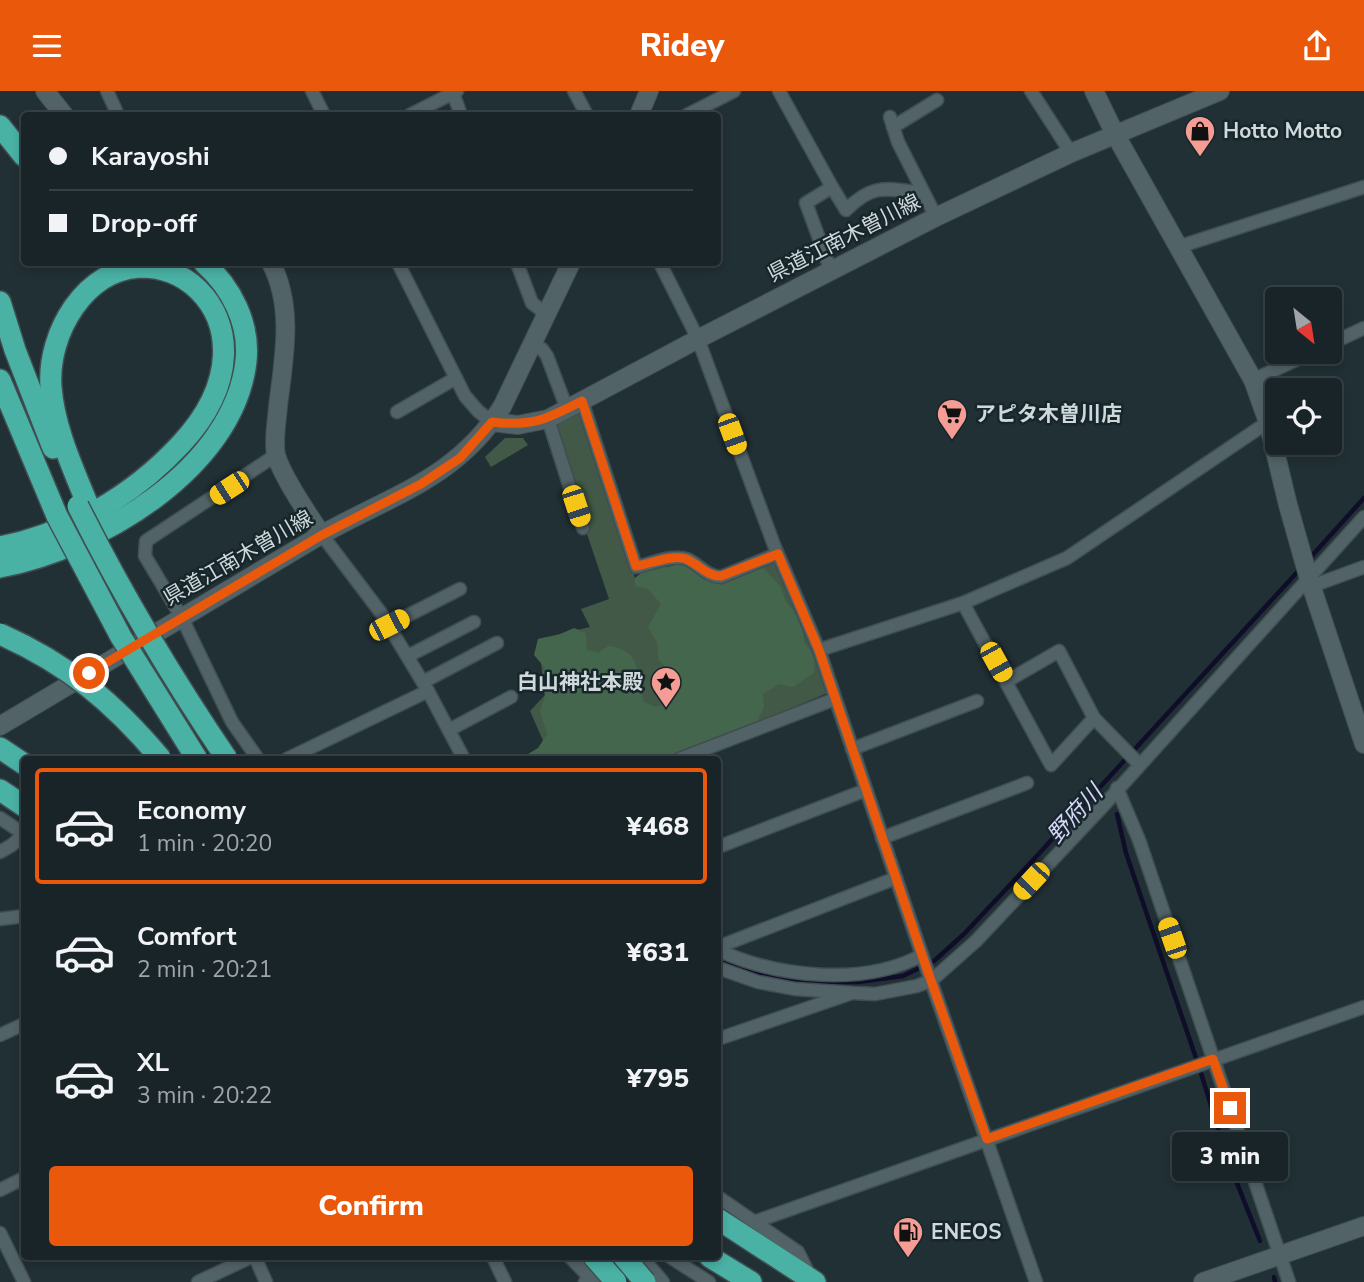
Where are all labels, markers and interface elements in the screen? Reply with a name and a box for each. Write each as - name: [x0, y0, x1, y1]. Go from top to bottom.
- text: Ridey: [640, 24, 724, 67]
- icon: menu: [28, 27, 66, 65]
- icon: share: [1298, 27, 1336, 65]
- shop icon: Hotto Motto: [1183, 114, 1217, 158]
- place label: Hotto Motto: [1223, 117, 1342, 145]
- text: Karayoshi: [91, 139, 210, 174]
- street label: 県道江南木曽川線: [763, 187, 925, 289]
- text: Drop-off: [91, 206, 197, 241]
- north arrow: [1265, 287, 1342, 364]
- map controls: [1265, 287, 1342, 455]
- button: locate: [1265, 378, 1342, 455]
- supermarket icon: アピタ木曽川店: [935, 397, 969, 441]
- place label: アピタ木曽川店: [975, 400, 1122, 428]
- car: [715, 411, 750, 457]
- car: [206, 468, 253, 508]
- car: [560, 483, 593, 529]
- street label: 県道江南木曽川線: [158, 504, 318, 612]
- car: [366, 606, 413, 644]
- car: [977, 639, 1016, 685]
- route start: [73, 657, 105, 689]
- place icon: 白山神社本殿: [649, 665, 683, 709]
- place label: 白山神社本殿: [517, 668, 643, 696]
- water label: 野府川: [1040, 776, 1112, 850]
- text: Economy: [137, 793, 246, 828]
- icon: car: [53, 795, 116, 858]
- text: ¥468: [627, 809, 689, 844]
- text: 1 min · 20:20: [137, 828, 272, 859]
- car: [1009, 858, 1054, 904]
- car: [1156, 915, 1189, 961]
- text: Comfort: [137, 919, 237, 954]
- icon: car: [53, 921, 116, 984]
- text: ¥631: [627, 935, 689, 970]
- text: 2 min · 20:21: [137, 954, 272, 985]
- text: XL: [137, 1045, 169, 1080]
- icon: car: [53, 1047, 116, 1110]
- text: ¥795: [627, 1061, 689, 1096]
- text: 3 min · 20:22: [137, 1080, 272, 1111]
- route end: [1214, 1092, 1246, 1124]
- callout: 3 min: [1172, 1133, 1288, 1181]
- text: 3 min: [1200, 1141, 1260, 1172]
- button: Confirm: [49, 1166, 693, 1246]
- fuel station icon: ENEOS: [891, 1215, 925, 1259]
- place label: ENEOS: [931, 1218, 1002, 1246]

